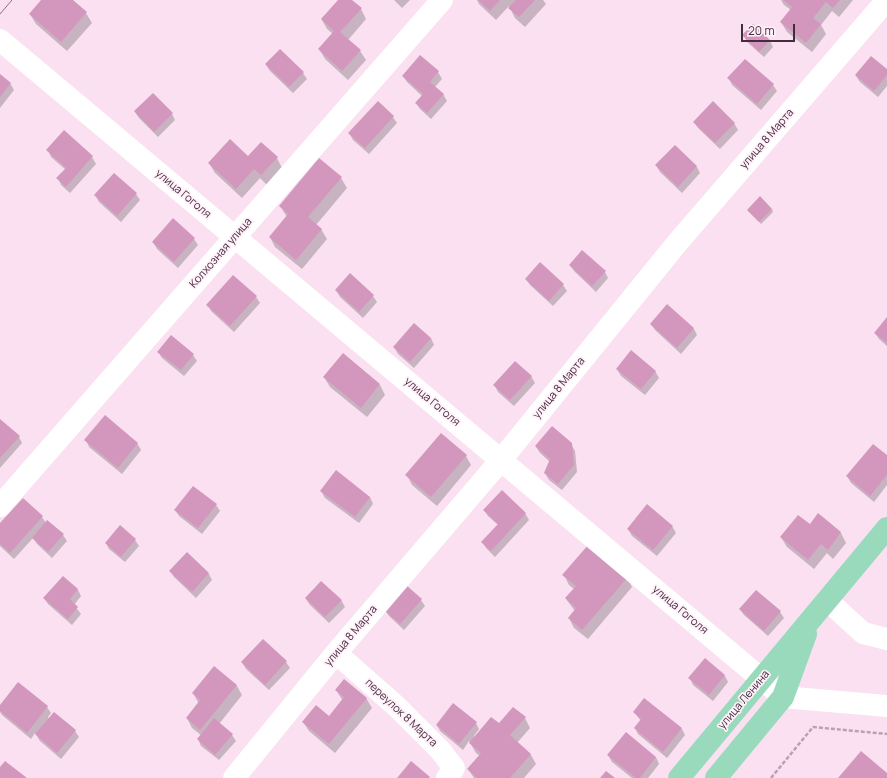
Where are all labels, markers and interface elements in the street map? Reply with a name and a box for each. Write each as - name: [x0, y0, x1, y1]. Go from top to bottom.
- scale bar: [743, 16, 797, 42]
- text: 20 m: [748, 22, 775, 39]
- street label: улица 8 Марта: [737, 106, 797, 172]
- street label: улица Гоголя: [152, 167, 214, 221]
- street label: Колхозная улица: [187, 215, 255, 291]
- street label: улица 8 Марта: [530, 355, 588, 421]
- street label: улица Гоголя: [401, 375, 463, 429]
- street label: улица Гоголя: [649, 583, 711, 637]
- street label: улица 8 Марта: [322, 603, 380, 669]
- street label: улица Ленина: [716, 668, 772, 732]
- street label: переулок 8 Марта: [362, 676, 440, 750]

